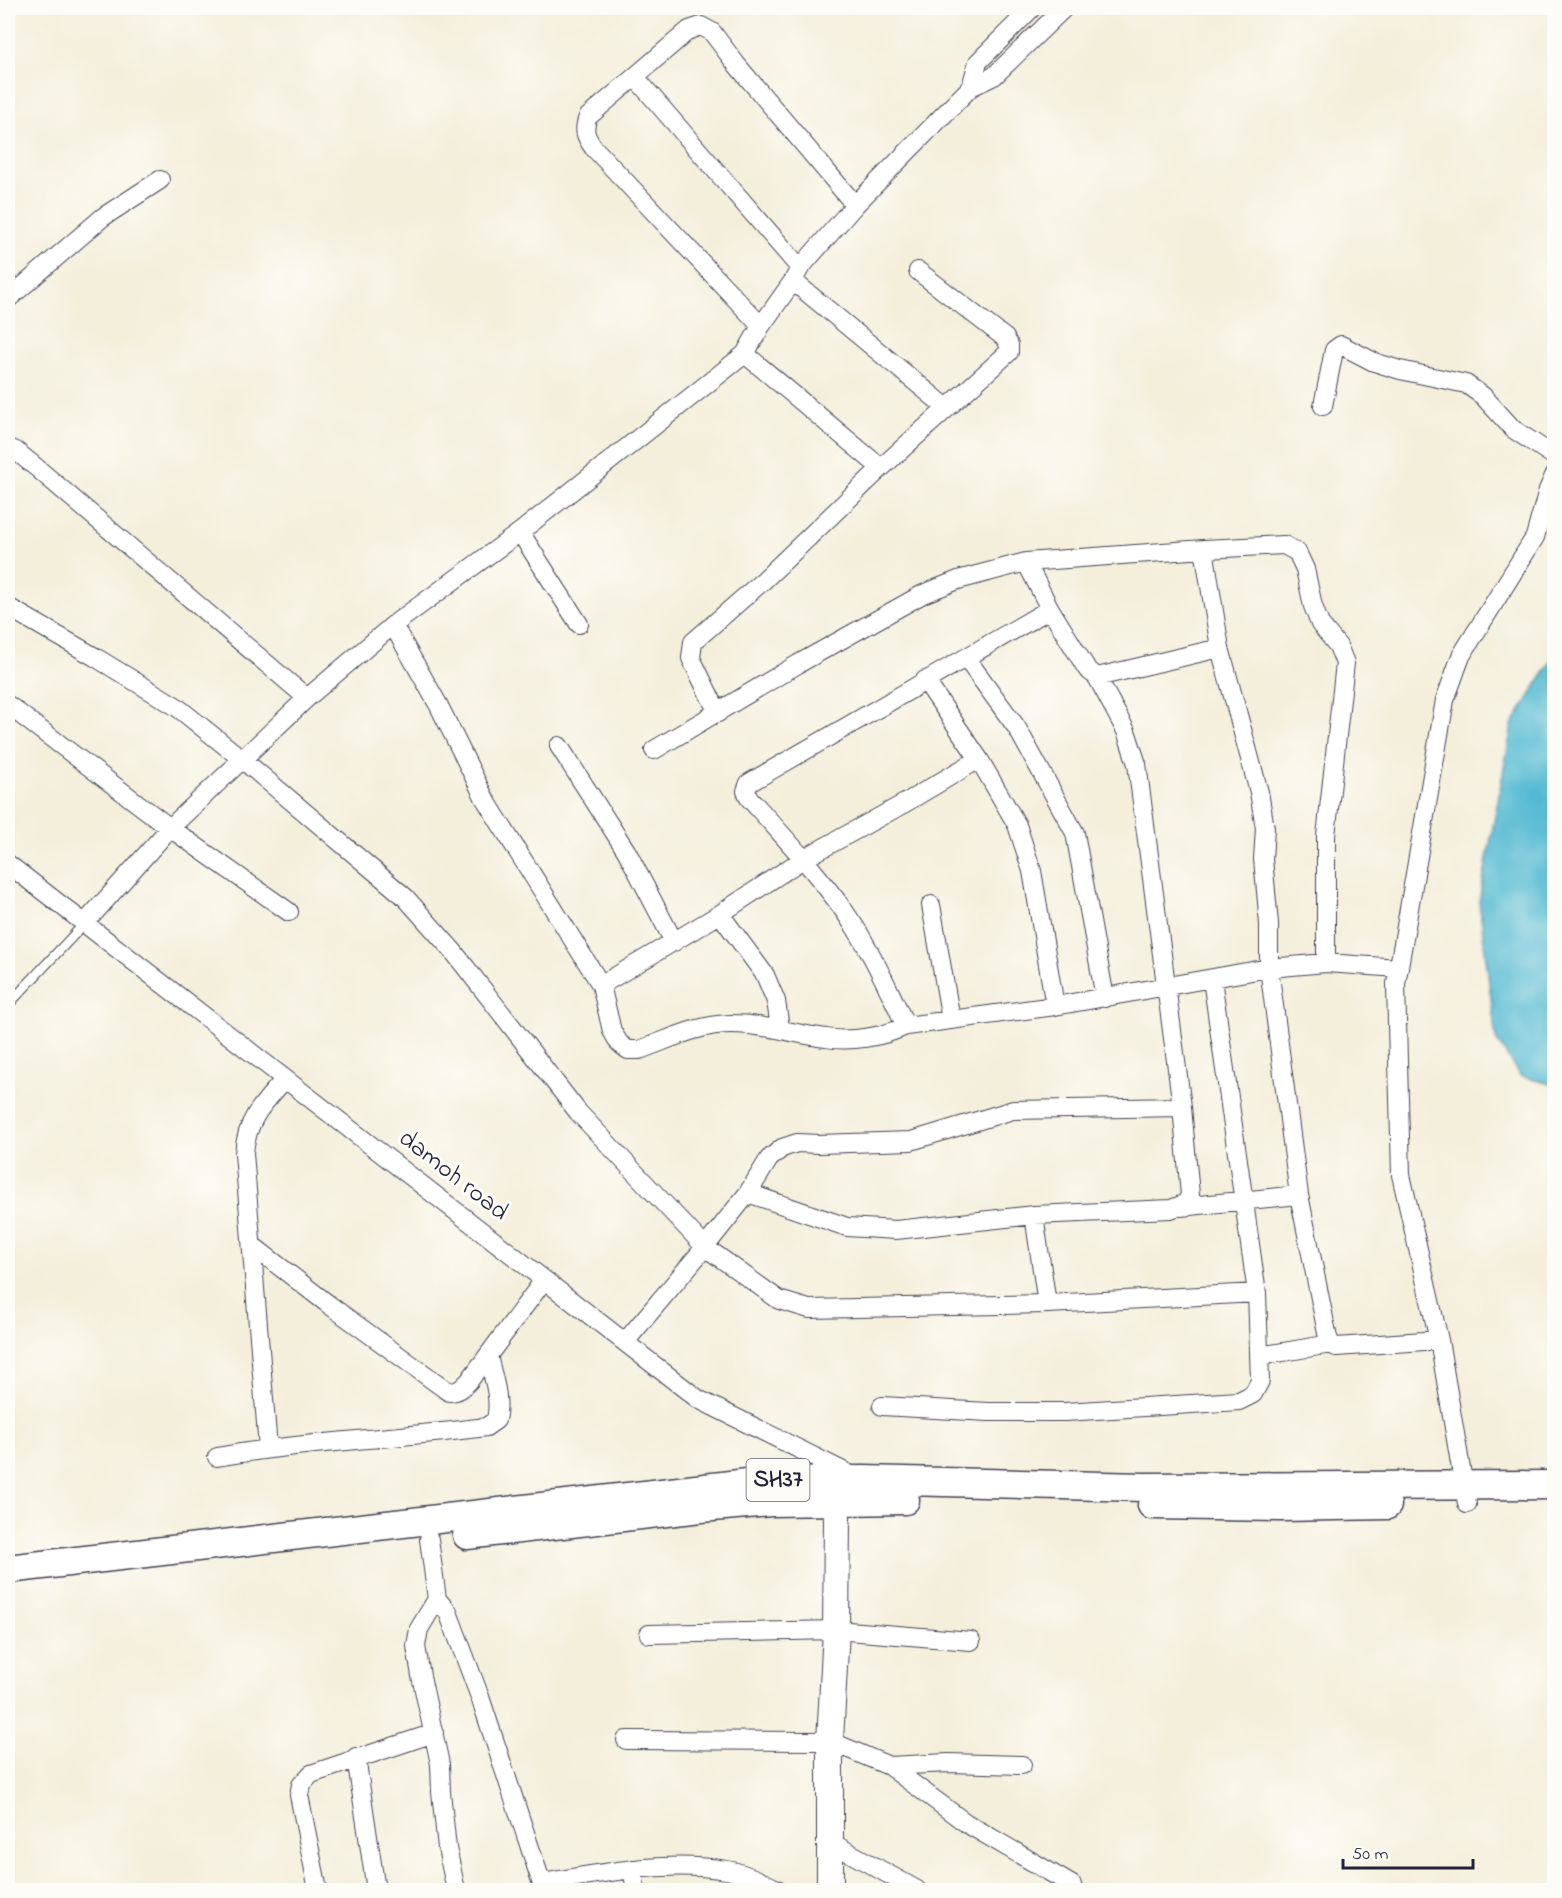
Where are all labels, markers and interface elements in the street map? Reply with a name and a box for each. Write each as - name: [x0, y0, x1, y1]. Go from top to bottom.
- street label: damoh road: [390, 1121, 516, 1231]
- road number: SH37: [746, 1459, 810, 1501]
- scale bar: [1343, 1832, 1474, 1870]
- text: 50 m: [1352, 1842, 1389, 1868]

